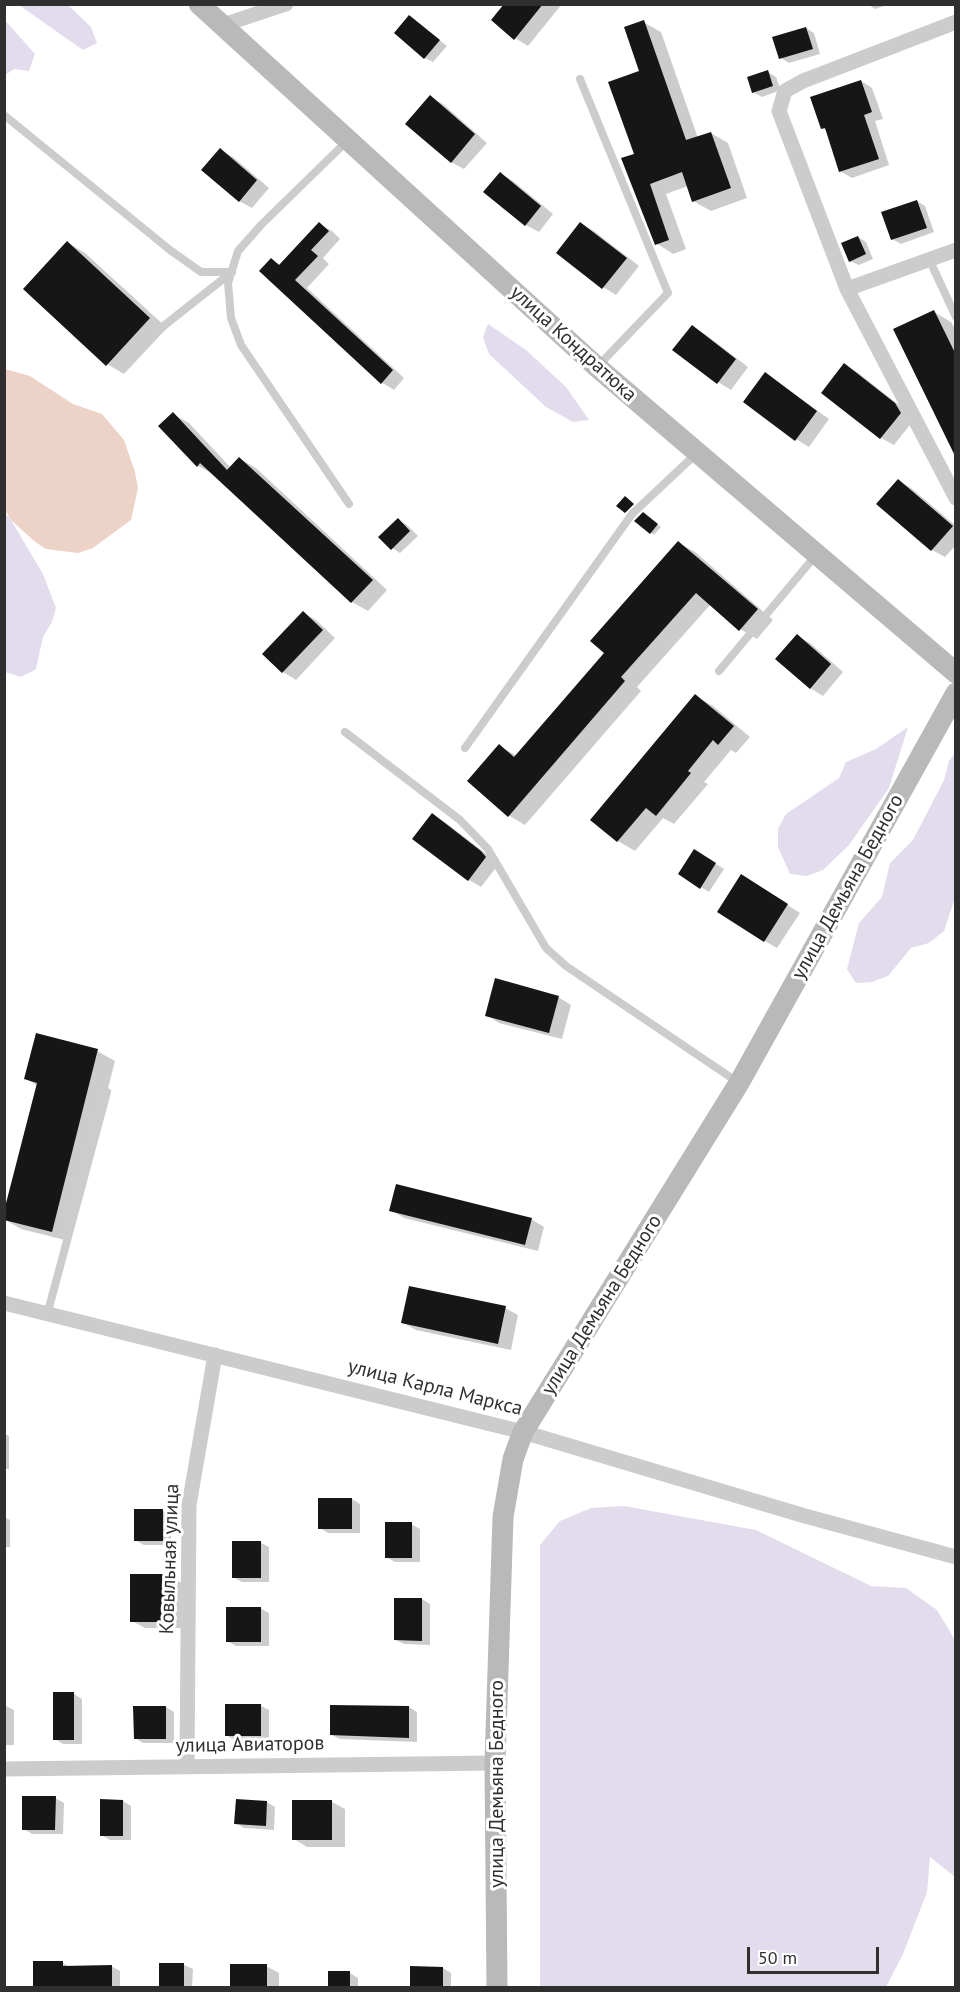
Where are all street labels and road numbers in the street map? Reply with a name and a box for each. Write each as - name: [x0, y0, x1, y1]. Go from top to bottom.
- street label: улица Кондратюка: [505, 281, 641, 407]
- street label: улица Демьяна Бедного: [787, 790, 909, 984]
- street label: улица Демьяна Бедного: [537, 1210, 667, 1400]
- street label: улица Карла Маркса: [345, 1355, 525, 1421]
- street label: Ковыльная улица: [155, 1483, 185, 1635]
- street label: улица Демьяна Бедного: [485, 1680, 509, 1888]
- street label: улица Авиаторов: [175, 1732, 325, 1758]

